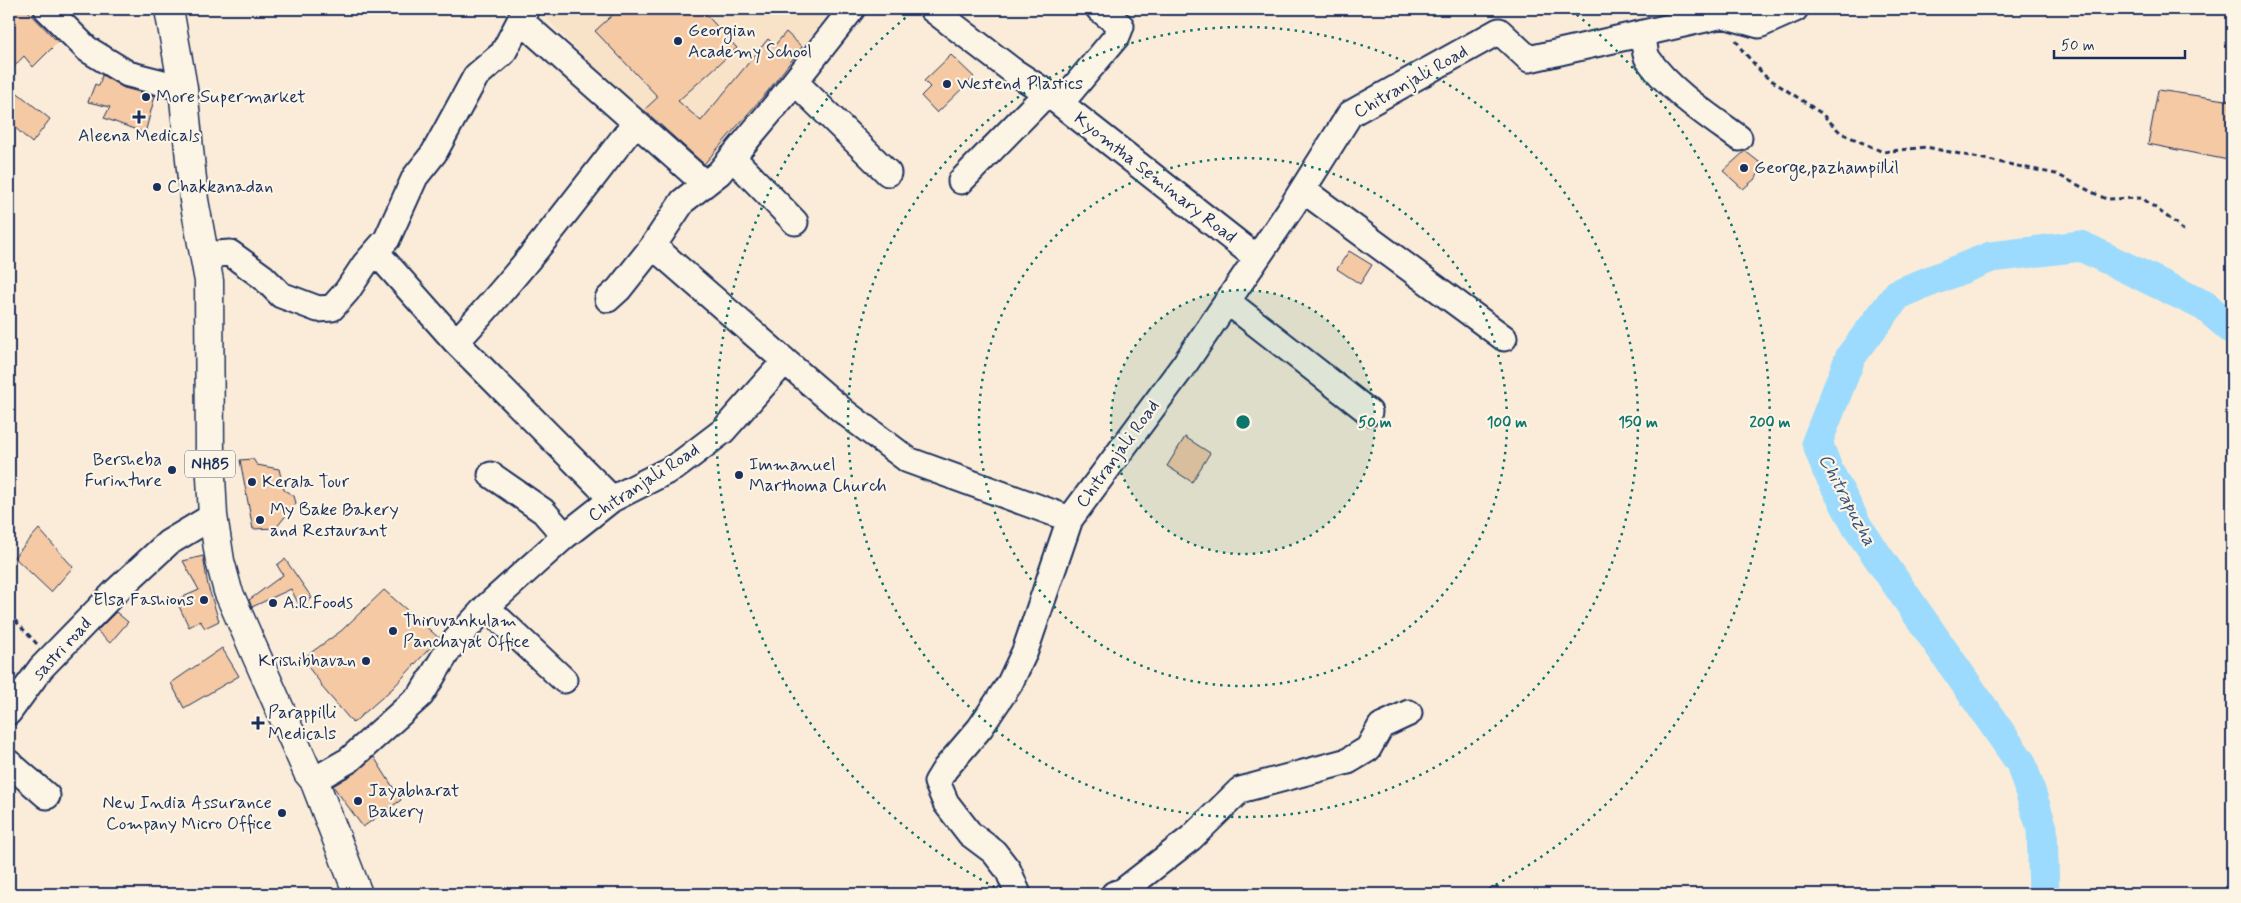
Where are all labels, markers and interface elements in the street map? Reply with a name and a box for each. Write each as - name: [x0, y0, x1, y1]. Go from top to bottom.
- place label: Georgian Academy School: [688, 19, 812, 64]
- scale bar: [2054, 28, 2185, 60]
- marker: Georgian Academy School: [672, 35, 684, 47]
- text: 50 m: [2061, 36, 2095, 56]
- street label: Chitranjali Road: [1350, 40, 1472, 124]
- place label: Westend Plastics: [957, 72, 1083, 96]
- marker: Westend Plastics: [941, 78, 953, 90]
- place label: More Supermarket: [156, 85, 306, 109]
- marker: More Supermarket: [140, 91, 152, 103]
- street label: Kyomtha Seminary Road: [1069, 107, 1241, 249]
- marker: Aleena Medicals: [133, 111, 145, 123]
- place label: Aleena Medicals: [78, 124, 200, 148]
- place label: George,pazhampillil: [1754, 156, 1899, 181]
- marker: George,pazhampillil: [1738, 162, 1750, 174]
- place label: Chakkanadan: [167, 175, 273, 199]
- marker: Chakkanadan: [151, 181, 163, 193]
- street label: Chitranjali Road: [1071, 395, 1165, 513]
- centre of rings: [1234, 413, 1252, 431]
- text: 50 m: [1358, 413, 1392, 433]
- text: 100 m: [1487, 413, 1527, 433]
- text: 150 m: [1618, 413, 1658, 433]
- text: 200 m: [1750, 413, 1791, 433]
- street label: Chitranjali Road: [584, 438, 704, 528]
- place label: Bersheba Furinture: [84, 448, 162, 493]
- road number: NH85: [185, 450, 235, 478]
- water label: Chitrapuzha: [1812, 450, 1882, 551]
- place label: Immanuel Marthoma Church: [749, 453, 887, 498]
- marker: Bersheba Furinture: [166, 464, 178, 476]
- marker: Immanuel Marthoma Church: [733, 469, 745, 481]
- place label: Kerala Tour: [262, 470, 350, 494]
- marker: Kerala Tour: [246, 476, 258, 488]
- place label: My Bake Bakery and Restaurant: [270, 498, 399, 543]
- marker: My Bake Bakery and Restaurant: [254, 514, 266, 526]
- place label: Elsa Fashions: [93, 588, 194, 612]
- place label: A.R.Foods: [283, 591, 353, 615]
- marker: Elsa Fashions: [198, 594, 210, 606]
- marker: A.R.Foods: [267, 597, 279, 609]
- place label: Thiruvankulam Panchayat Office: [403, 609, 530, 654]
- street label: sastri road: [27, 612, 97, 686]
- marker: Thiruvankulam Panchayat Office: [387, 625, 399, 637]
- place label: Krishibhavan: [258, 649, 356, 673]
- marker: Krishibhavan: [360, 655, 372, 667]
- place label: Parappilli Medicals: [268, 701, 337, 746]
- marker: Parappilli Medicals: [252, 717, 264, 729]
- place label: Jayabharat Bakery: [368, 779, 460, 824]
- place label: New India Assurance Company Micro Office: [102, 791, 272, 836]
- marker: Jayabharat Bakery: [352, 795, 364, 807]
- marker: New India Assurance Company Micro Office: [276, 807, 288, 819]

